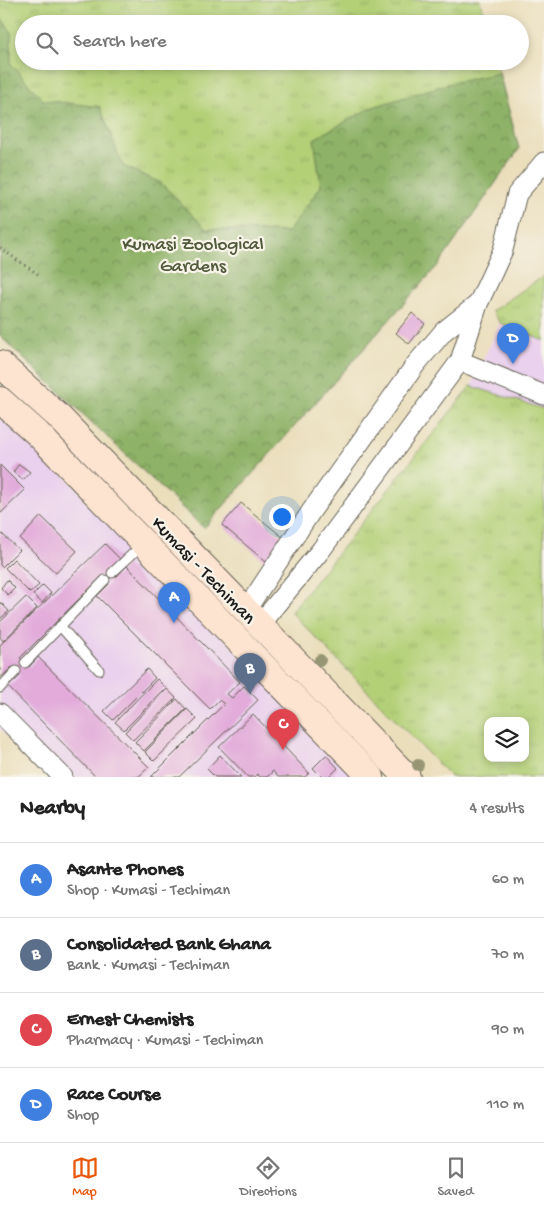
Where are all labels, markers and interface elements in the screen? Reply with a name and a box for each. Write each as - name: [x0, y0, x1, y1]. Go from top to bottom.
- search box: [15, 15, 529, 70]
- icon: search: [33, 29, 61, 57]
- text: Search here: [73, 31, 167, 54]
- park label: Kumasi Zoological Gardens: [122, 234, 264, 279]
- pin: D: [497, 323, 529, 364]
- your location: [269, 504, 295, 530]
- street label: Kumasi - Techiman: [145, 513, 260, 630]
- pin: A: [158, 582, 190, 623]
- pin: B: [234, 653, 266, 694]
- pin: C: [267, 709, 299, 750]
- map controls: [484, 717, 529, 762]
- button: layers: [484, 717, 529, 762]
- text: Nearby: [20, 797, 85, 822]
- text: 4 results: [469, 800, 524, 819]
- text: Asante Phones: [67, 859, 183, 882]
- text: A: [31, 871, 41, 890]
- text: 60 m: [492, 871, 524, 890]
- text: Shop · Kumasi - Techiman: [67, 882, 230, 901]
- text: Consolidated Bank Ghana: [67, 934, 271, 957]
- text: B: [32, 946, 40, 965]
- text: 70 m: [491, 946, 524, 965]
- text: Bank · Kumasi - Techiman: [67, 957, 230, 976]
- text: Ernest Chemists: [67, 1009, 193, 1032]
- text: C: [32, 1021, 40, 1040]
- text: 90 m: [492, 1021, 524, 1040]
- text: Pharmacy · Kumasi - Techiman: [67, 1032, 263, 1051]
- text: Race Course: [67, 1084, 161, 1107]
- text: D: [31, 1096, 41, 1115]
- text: 110 m: [487, 1096, 524, 1115]
- text: Shop: [67, 1107, 99, 1126]
- tab: Map: [71, 1154, 99, 1201]
- tab: Directions: [240, 1154, 297, 1201]
- tab: Saved: [438, 1154, 473, 1201]

